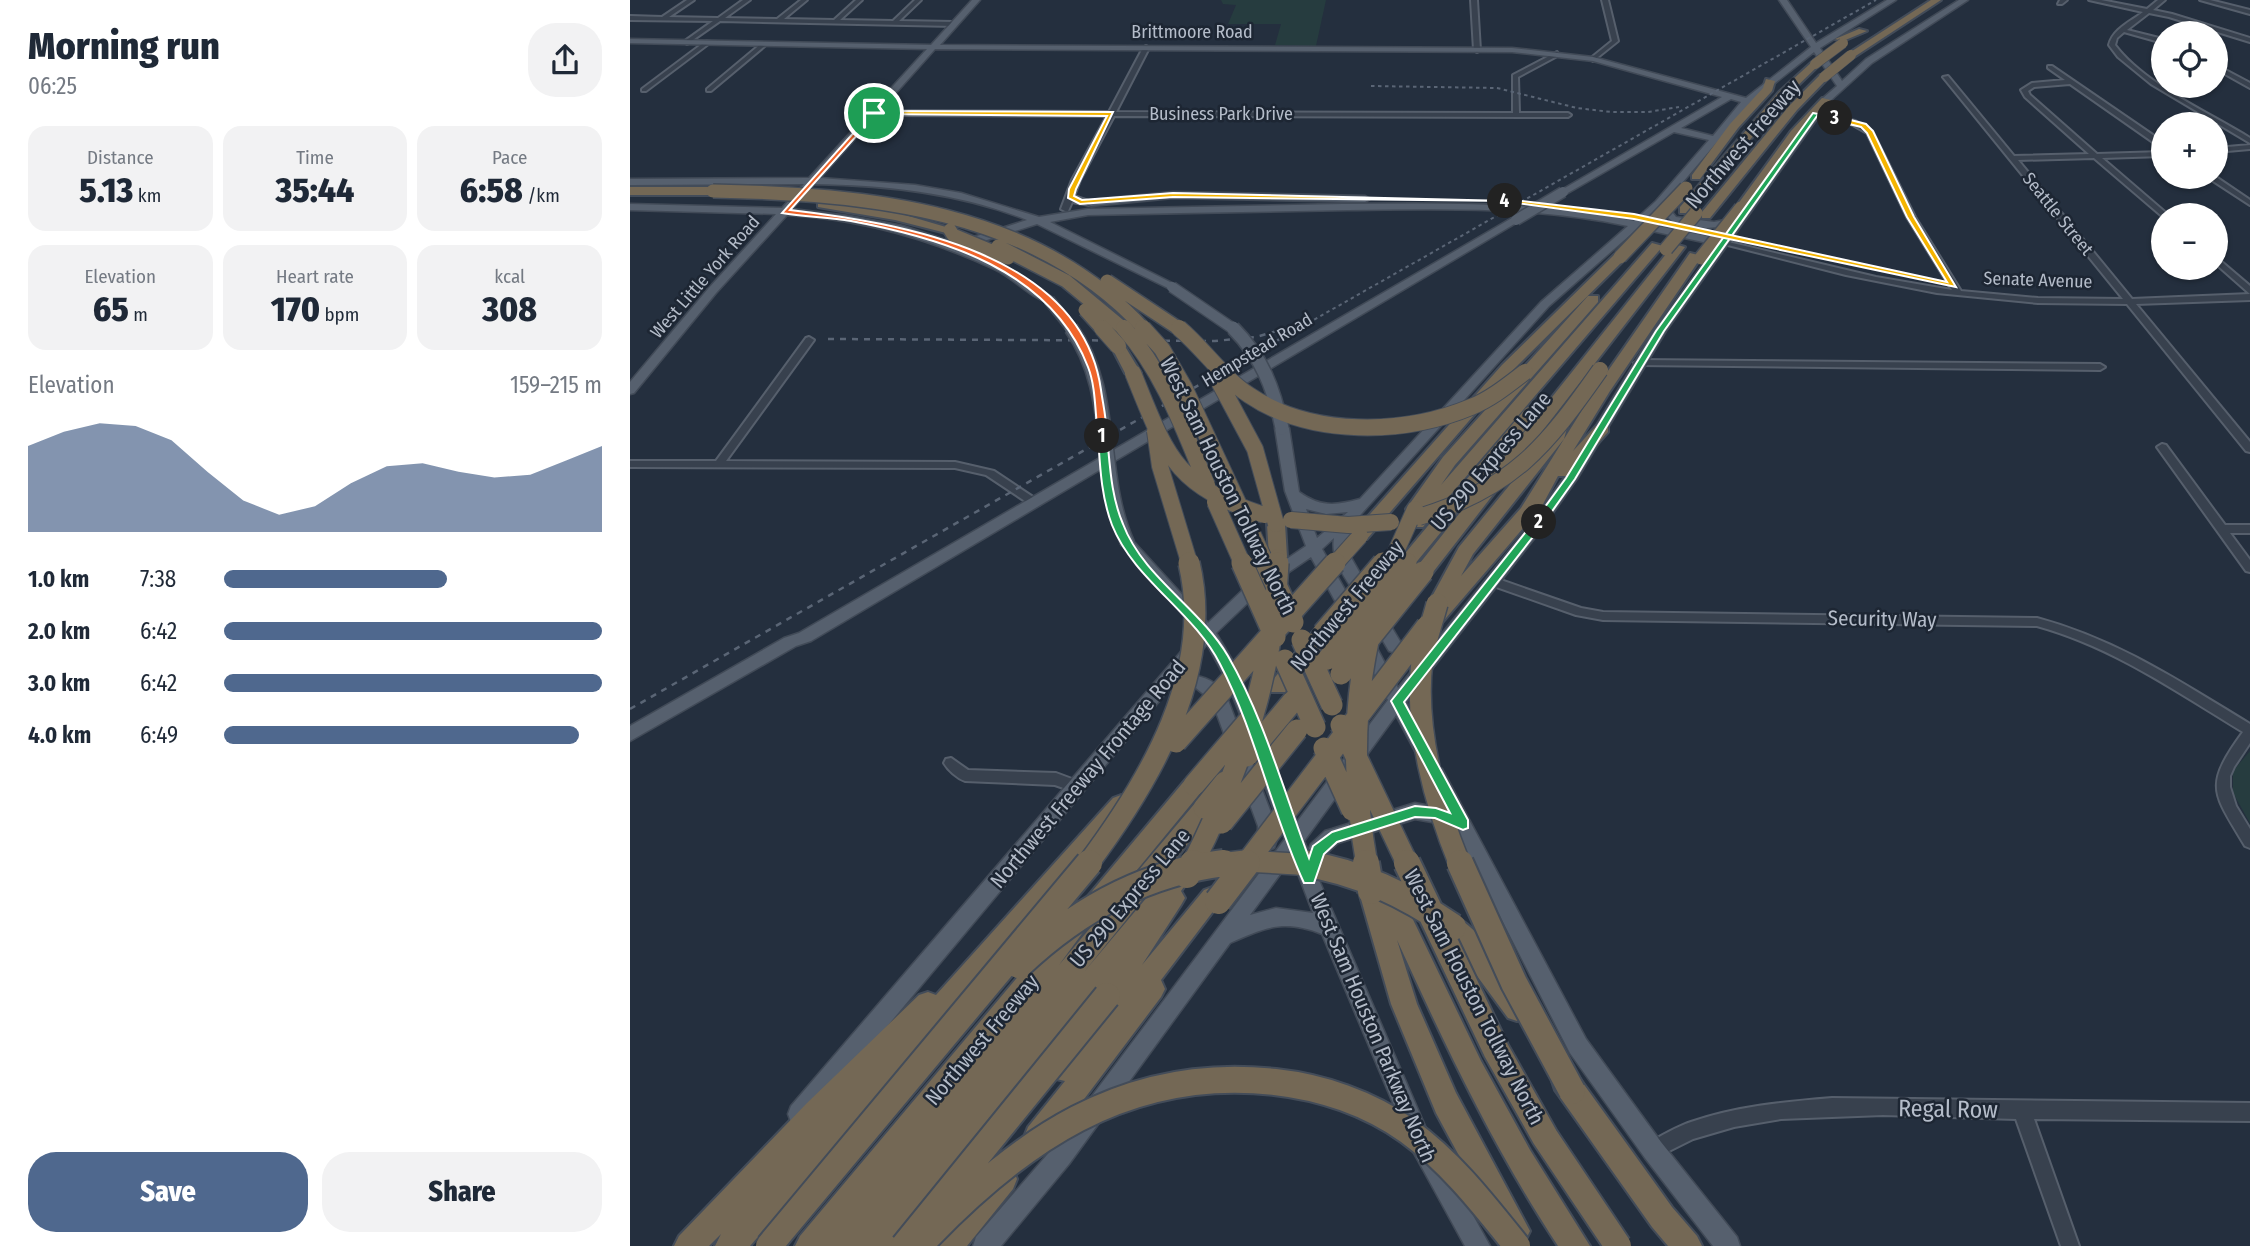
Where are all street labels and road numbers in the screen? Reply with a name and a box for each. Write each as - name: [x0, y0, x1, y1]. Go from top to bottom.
- street label: Brittmoore Road: [1131, 21, 1253, 43]
- street label: Northwest Freeway: [1680, 74, 1807, 214]
- street label: Business Park Drive: [1149, 103, 1293, 125]
- street label: Seattle Street: [2018, 168, 2098, 260]
- street label: West Little York Road: [646, 211, 764, 343]
- street label: Senate Avenue: [1983, 267, 2093, 293]
- street label: Hempstead Road: [1198, 308, 1316, 392]
- street label: West Sam Houston Tollway North: [1154, 353, 1302, 619]
- street label: US 290 Express Lane: [1426, 386, 1556, 536]
- street label: Northwest Freeway: [1285, 535, 1410, 677]
- street label: Security Way: [1827, 605, 1937, 633]
- street label: Northwest Freeway Frontage Road: [985, 655, 1191, 893]
- street label: US 290 Express Lane: [1064, 823, 1196, 973]
- street label: West Sam Houston Tollway North: [1398, 865, 1550, 1129]
- street label: West Sam Houston Parkway North: [1304, 889, 1442, 1167]
- street label: Northwest Freeway: [920, 969, 1045, 1111]
- street label: Regal Row: [1898, 1094, 1998, 1124]

